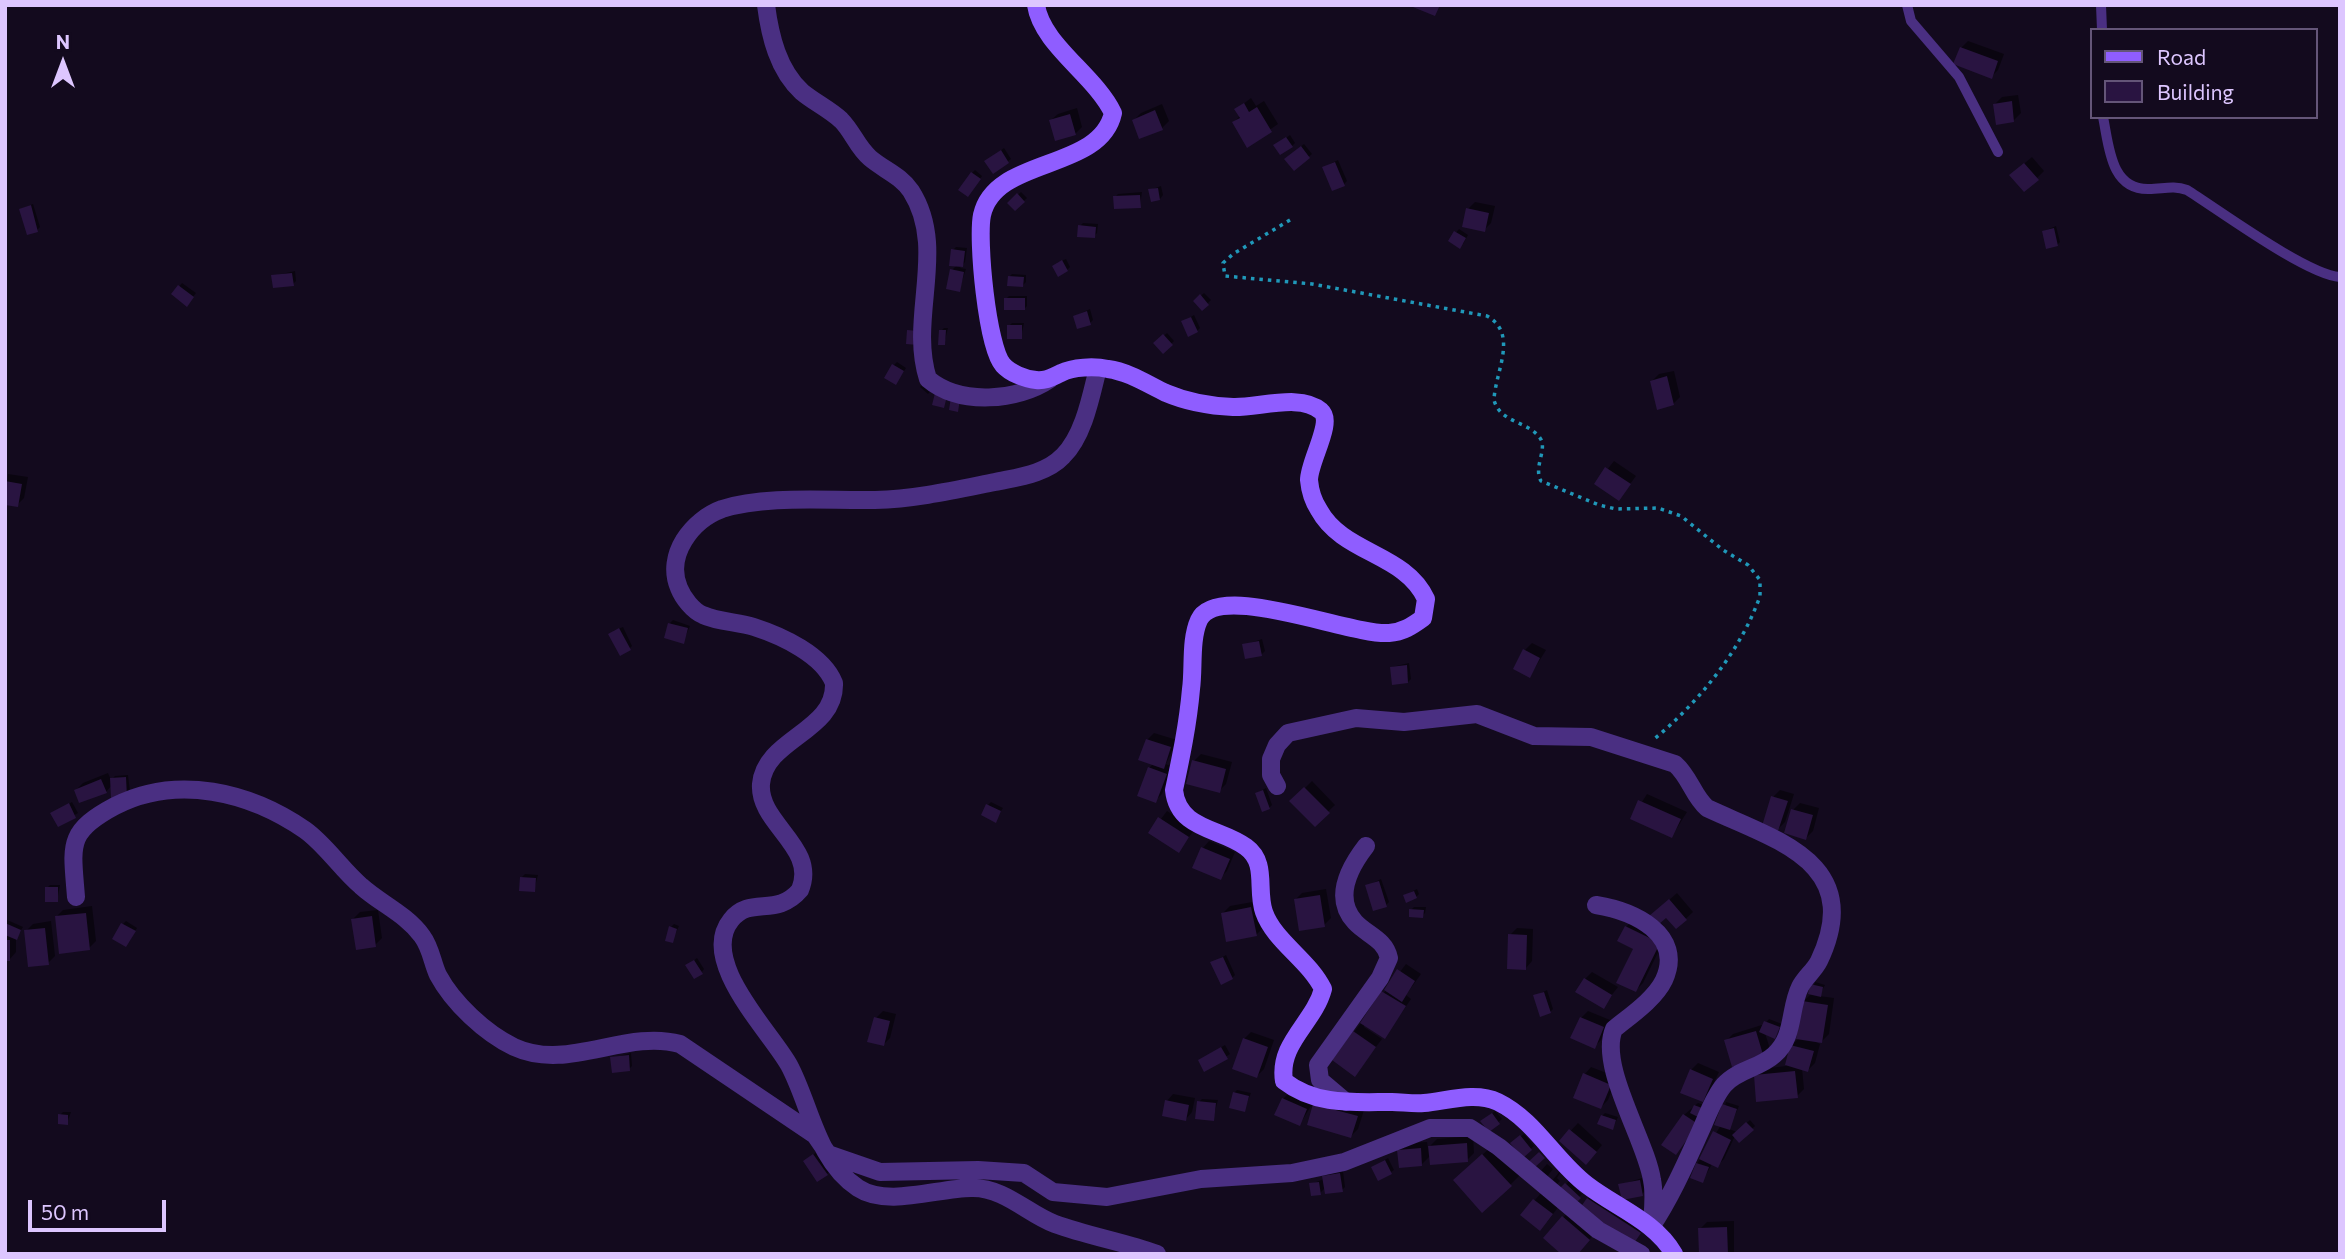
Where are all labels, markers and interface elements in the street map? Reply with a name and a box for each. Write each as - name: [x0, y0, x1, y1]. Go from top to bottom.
- north arrow: [28, 28, 98, 98]
- legend: [2090, 28, 2317, 119]
- text: N: [56, 30, 70, 53]
- text: Road: [2157, 44, 2206, 69]
- text: Building: [2157, 79, 2234, 104]
- scale bar: [32, 1186, 170, 1230]
- text: 50 m: [41, 1199, 89, 1224]

